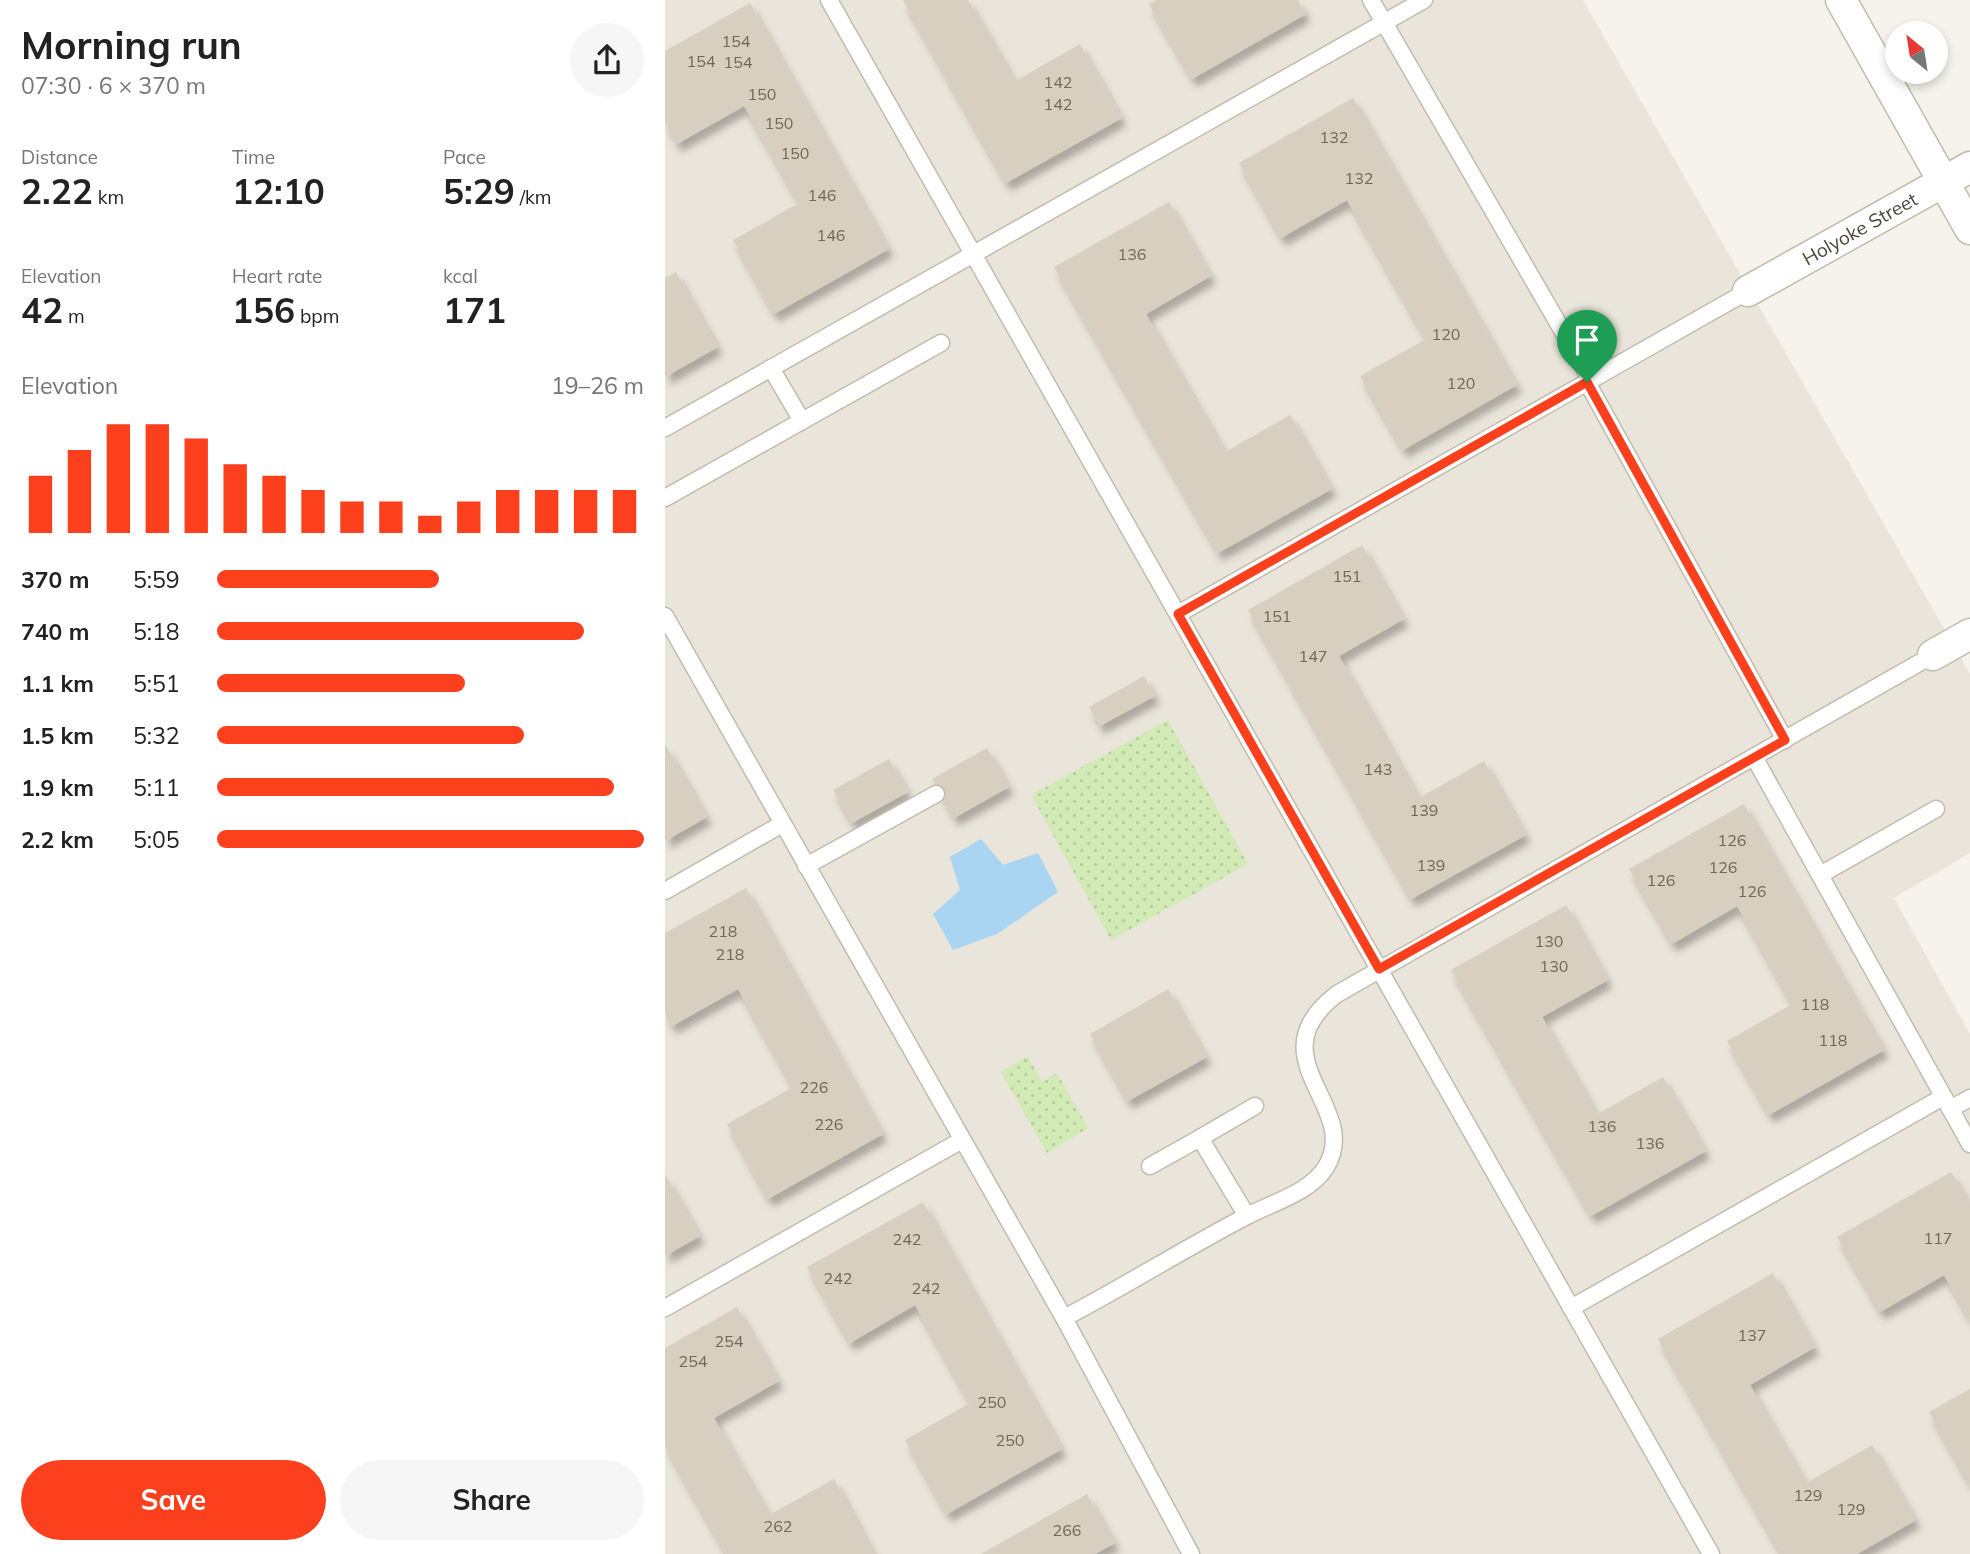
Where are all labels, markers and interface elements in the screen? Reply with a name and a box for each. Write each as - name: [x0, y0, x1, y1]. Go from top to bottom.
- text: Morning run: [21, 21, 242, 69]
- north arrow: [1885, 21, 1948, 84]
- map controls: [1885, 21, 1948, 84]
- button: share: [570, 23, 644, 97]
- house number: 154: [722, 31, 751, 51]
- house number: 154: [687, 51, 716, 71]
- house number: 154: [724, 52, 753, 72]
- text: 07:30 · 6 × 370 m: [21, 71, 206, 100]
- house number: 142: [1044, 72, 1072, 92]
- house number: 150: [748, 84, 776, 104]
- house number: 142: [1044, 94, 1072, 114]
- house number: 150: [765, 113, 793, 133]
- house number: 132: [1320, 127, 1348, 147]
- house number: 150: [781, 143, 809, 163]
- text: Distance: [21, 145, 98, 169]
- text: Time: [232, 145, 275, 169]
- text: Pace: [443, 145, 486, 169]
- house number: 132: [1345, 168, 1373, 188]
- text: 2.22: [21, 169, 93, 213]
- text: 12:10: [232, 169, 325, 213]
- text: 5:29: [443, 169, 515, 213]
- text: km: [93, 185, 124, 209]
- text: /km: [515, 185, 552, 209]
- house number: 146: [808, 185, 836, 205]
- street label: Holyoke Street: [1798, 187, 1922, 270]
- house number: 146: [817, 225, 845, 245]
- house number: 136: [1118, 244, 1146, 264]
- text: Elevation: [21, 264, 101, 288]
- text: Heart rate: [232, 264, 322, 288]
- text: kcal: [443, 264, 478, 288]
- text: 42: [21, 288, 63, 332]
- text: 156: [232, 288, 295, 332]
- text: 171: [443, 288, 506, 332]
- text: m: [63, 304, 85, 328]
- text: bpm: [295, 304, 339, 328]
- pin: [1557, 310, 1617, 382]
- icon: arrive: [1568, 321, 1606, 359]
- house number: 120: [1432, 324, 1460, 344]
- text: Elevation: [21, 371, 118, 400]
- text: 19–26 m: [551, 371, 644, 400]
- house number: 120: [1447, 373, 1475, 393]
- text: 370 m: [21, 565, 89, 594]
- text: 5:59: [133, 565, 180, 594]
- house number: 151: [1333, 566, 1361, 586]
- house number: 151: [1263, 606, 1291, 626]
- text: 740 m: [21, 617, 89, 646]
- text: 5:18: [133, 617, 180, 646]
- house number: 147: [1299, 646, 1327, 666]
- text: 1.1 km: [21, 669, 94, 698]
- text: 5:51: [133, 669, 180, 698]
- text: 1.5 km: [21, 721, 94, 750]
- text: 5:32: [133, 721, 180, 750]
- house number: 143: [1364, 759, 1392, 779]
- text: 1.9 km: [21, 773, 94, 802]
- text: 5:11: [133, 773, 180, 802]
- house number: 139: [1410, 800, 1438, 820]
- text: 2.2 km: [21, 825, 94, 854]
- text: 5:05: [133, 825, 180, 854]
- house number: 126: [1718, 830, 1746, 850]
- house number: 139: [1417, 855, 1445, 875]
- house number: 126: [1709, 857, 1737, 877]
- house number: 126: [1647, 870, 1675, 890]
- house number: 126: [1738, 881, 1766, 901]
- house number: 218: [709, 921, 737, 941]
- house number: 130: [1535, 931, 1563, 951]
- house number: 218: [716, 944, 744, 964]
- house number: 130: [1540, 956, 1568, 976]
- house number: 118: [1801, 994, 1829, 1014]
- house number: 118: [1819, 1030, 1847, 1050]
- house number: 226: [800, 1077, 828, 1097]
- house number: 226: [815, 1114, 843, 1134]
- house number: 136: [1588, 1116, 1616, 1136]
- house number: 136: [1636, 1133, 1664, 1153]
- house number: 117: [1924, 1228, 1952, 1248]
- house number: 242: [893, 1229, 921, 1249]
- house number: 242: [824, 1268, 852, 1288]
- house number: 242: [912, 1278, 940, 1298]
- house number: 137: [1738, 1325, 1766, 1345]
- house number: 254: [715, 1331, 744, 1351]
- house number: 254: [679, 1351, 708, 1371]
- house number: 250: [978, 1392, 1006, 1412]
- house number: 250: [996, 1430, 1024, 1450]
- button: Save: [21, 1460, 326, 1540]
- button: Share: [340, 1460, 644, 1540]
- house number: 129: [1794, 1485, 1822, 1505]
- house number: 129: [1837, 1499, 1865, 1519]
- house number: 262: [764, 1516, 792, 1536]
- house number: 266: [1053, 1520, 1081, 1540]

